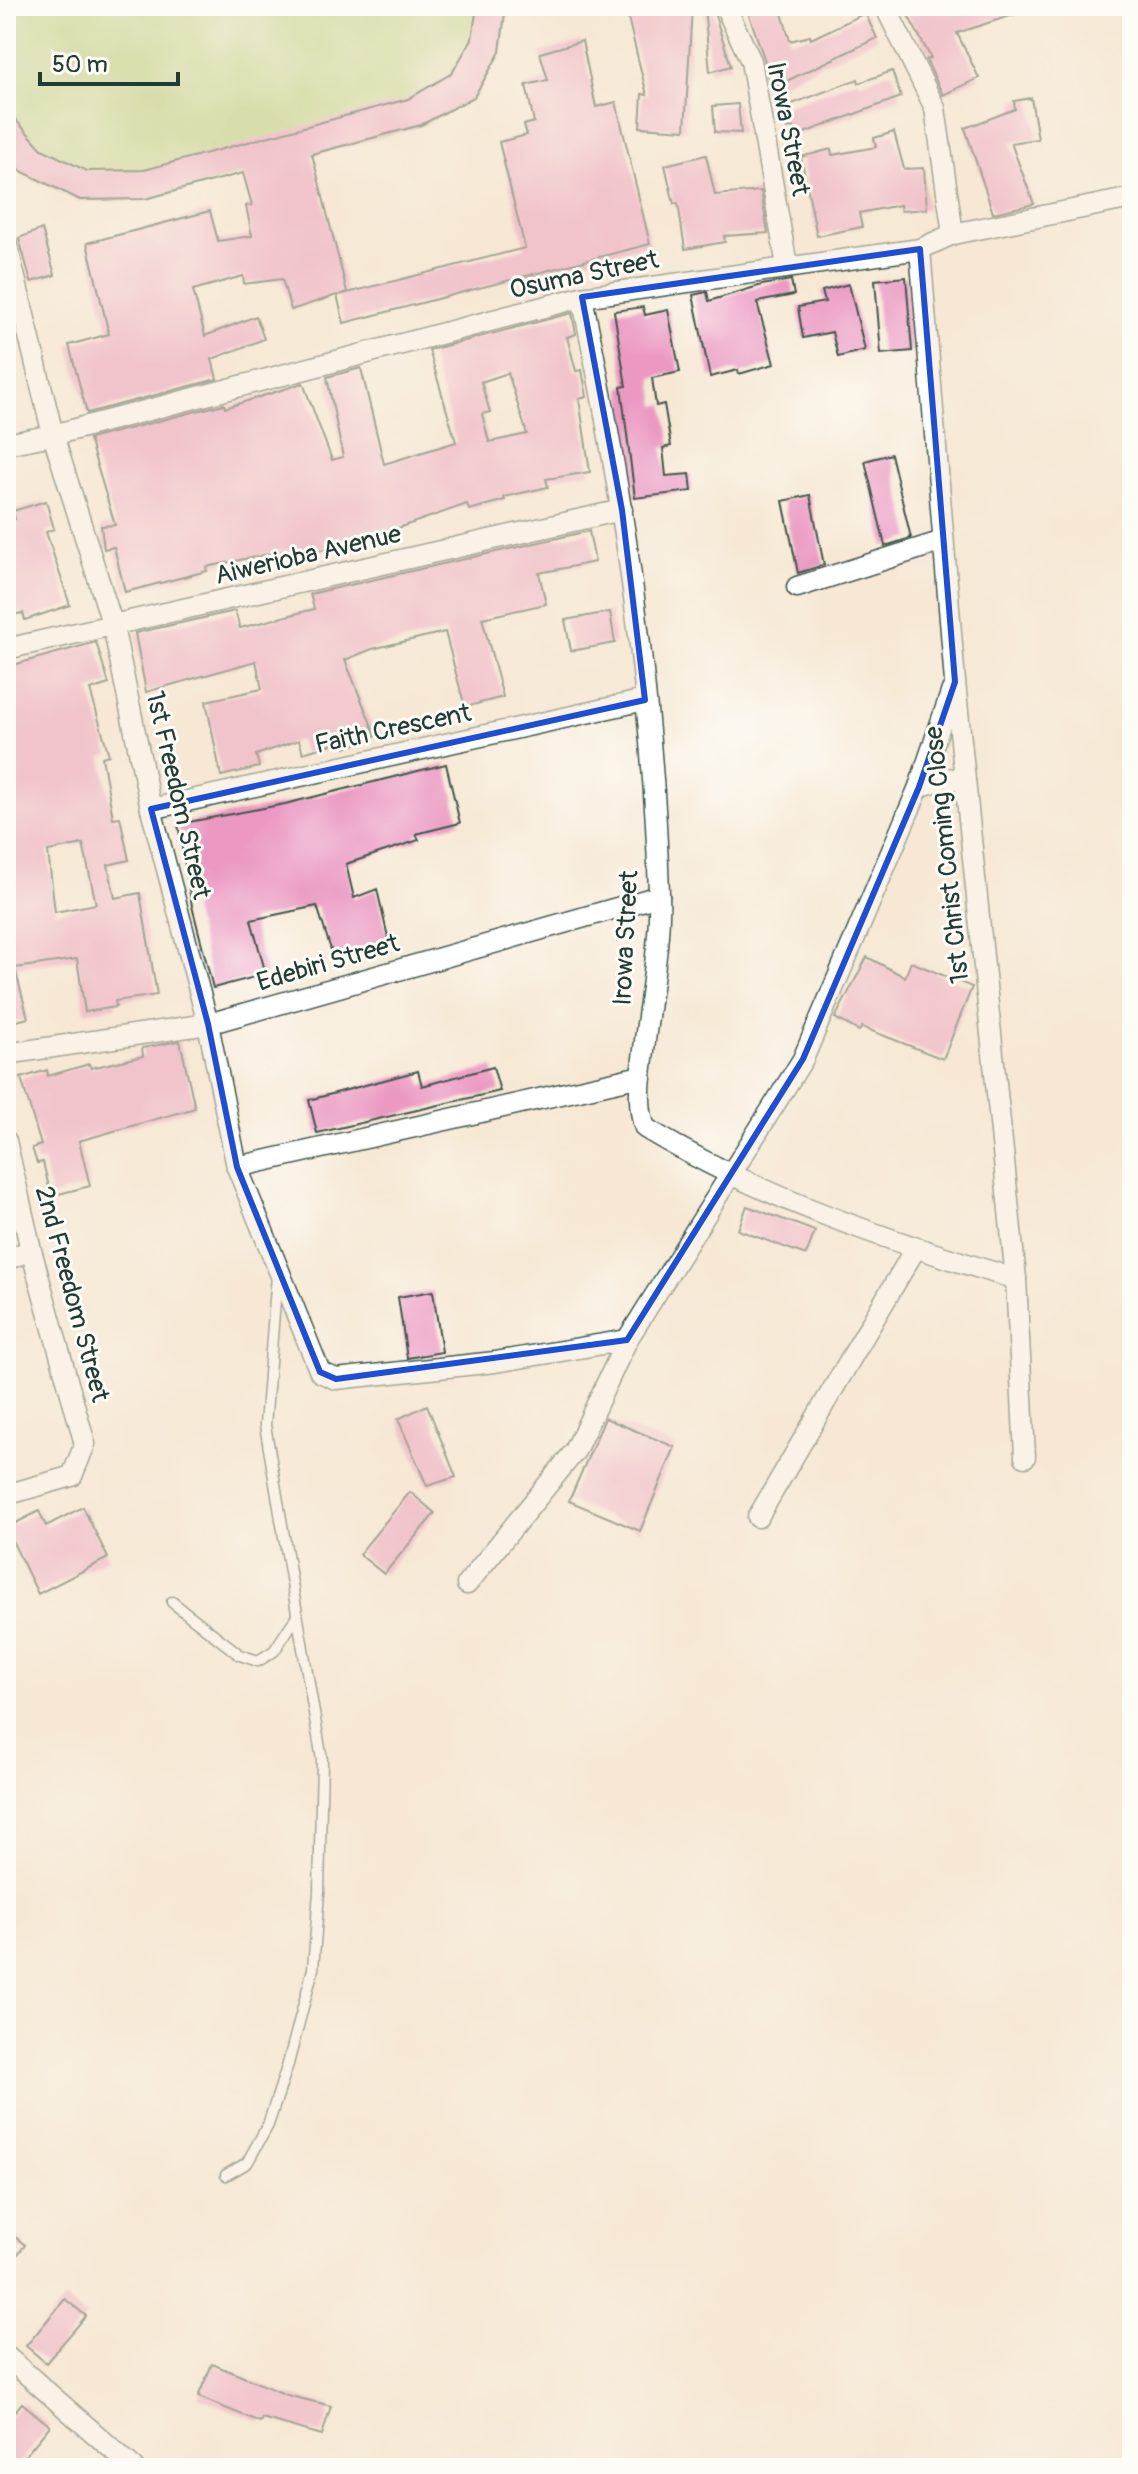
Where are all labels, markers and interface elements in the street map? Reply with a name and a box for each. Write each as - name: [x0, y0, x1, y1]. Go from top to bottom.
- scale bar: [40, 36, 178, 86]
- text: 50 m: [52, 50, 108, 79]
- street label: Irowa Street: [759, 59, 817, 199]
- street label: Osuma Street: [507, 244, 662, 306]
- street label: Aiwerioba Avenue: [212, 518, 404, 592]
- street label: 1st Freedom Street: [138, 688, 218, 903]
- street label: Faith Crescent: [312, 697, 475, 761]
- street label: 1st Christ Coming Close: [918, 725, 976, 985]
- street label: Irowa Street: [606, 869, 646, 1007]
- street label: Edebiri Street: [253, 927, 403, 999]
- street label: 2nd Freedom Street: [28, 1182, 116, 1406]

